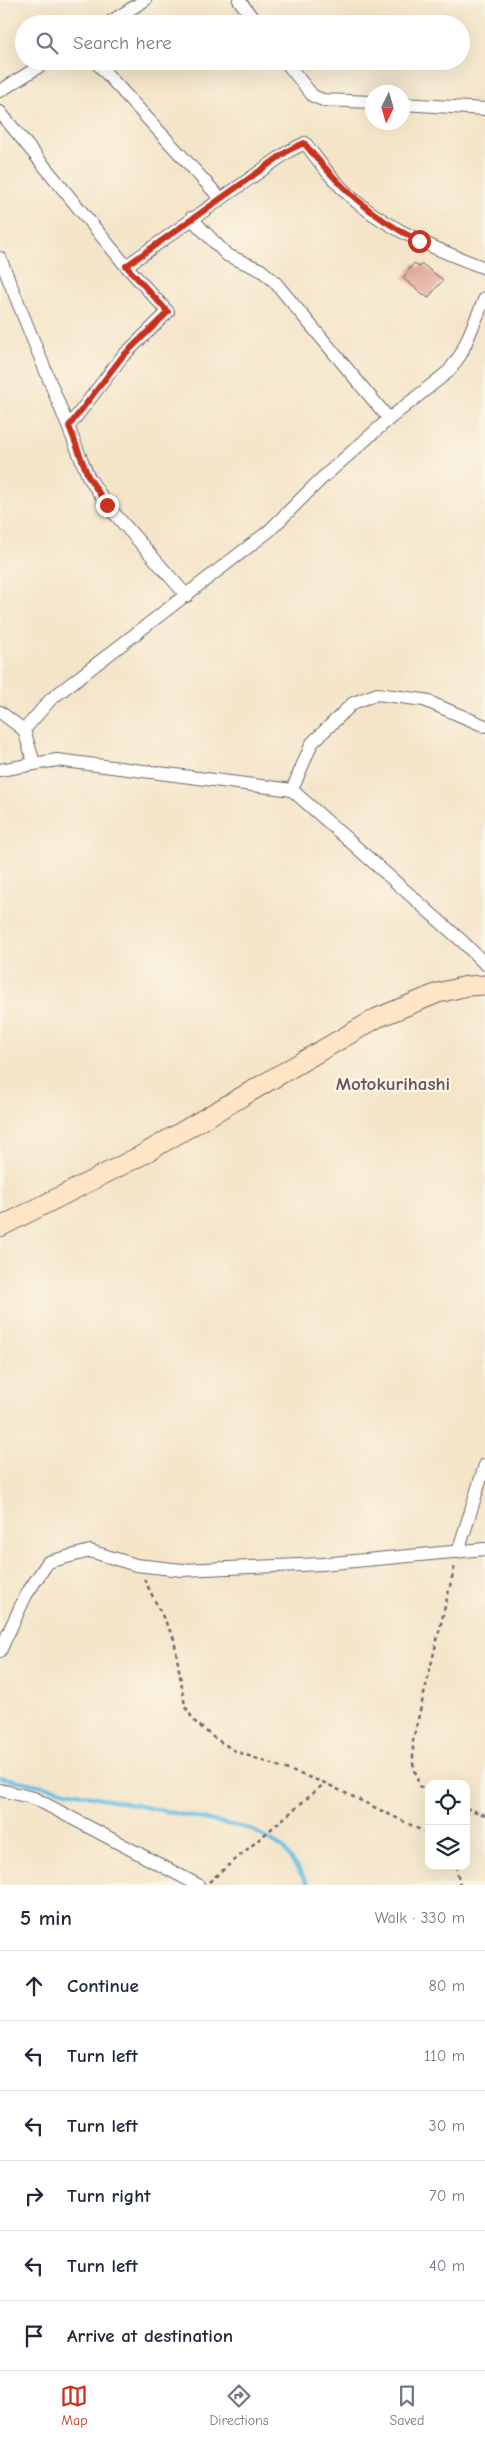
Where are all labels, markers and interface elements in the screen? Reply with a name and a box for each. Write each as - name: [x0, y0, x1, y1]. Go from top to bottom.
- search box: [15, 15, 470, 70]
- icon: search: [33, 29, 61, 57]
- text: Search here: [73, 32, 172, 54]
- north arrow: [365, 85, 410, 130]
- route start: [408, 230, 431, 253]
- route end: [96, 494, 119, 517]
- district label: Motokurihashi: [336, 1073, 450, 1095]
- map controls: [425, 1780, 470, 1870]
- button: locate: [425, 1780, 470, 1825]
- button: layers: [425, 1825, 470, 1870]
- text: 5 min: [20, 1906, 72, 1930]
- text: Walk · 330 m: [375, 1909, 465, 1927]
- icon: ahead: [20, 1972, 48, 2000]
- text: Continue: [67, 1975, 139, 1997]
- text: 80 m: [428, 1977, 465, 1995]
- icon: left: [20, 2042, 48, 2070]
- text: Turn left: [67, 2045, 138, 2067]
- text: 110 m: [424, 2047, 465, 2065]
- icon: left: [20, 2112, 48, 2140]
- text: Turn left: [67, 2115, 138, 2137]
- text: 30 m: [429, 2117, 465, 2135]
- icon: right: [20, 2182, 48, 2210]
- text: Turn right: [67, 2185, 151, 2207]
- text: 70 m: [429, 2187, 465, 2205]
- icon: left: [20, 2252, 48, 2280]
- text: Turn left: [67, 2255, 138, 2277]
- text: 40 m: [429, 2257, 465, 2275]
- icon: arrive: [20, 2322, 48, 2350]
- text: Arrive at destination: [67, 2325, 233, 2347]
- tab: Map: [60, 2382, 88, 2429]
- tab: Directions: [209, 2382, 269, 2429]
- tab: Saved: [390, 2382, 425, 2429]

